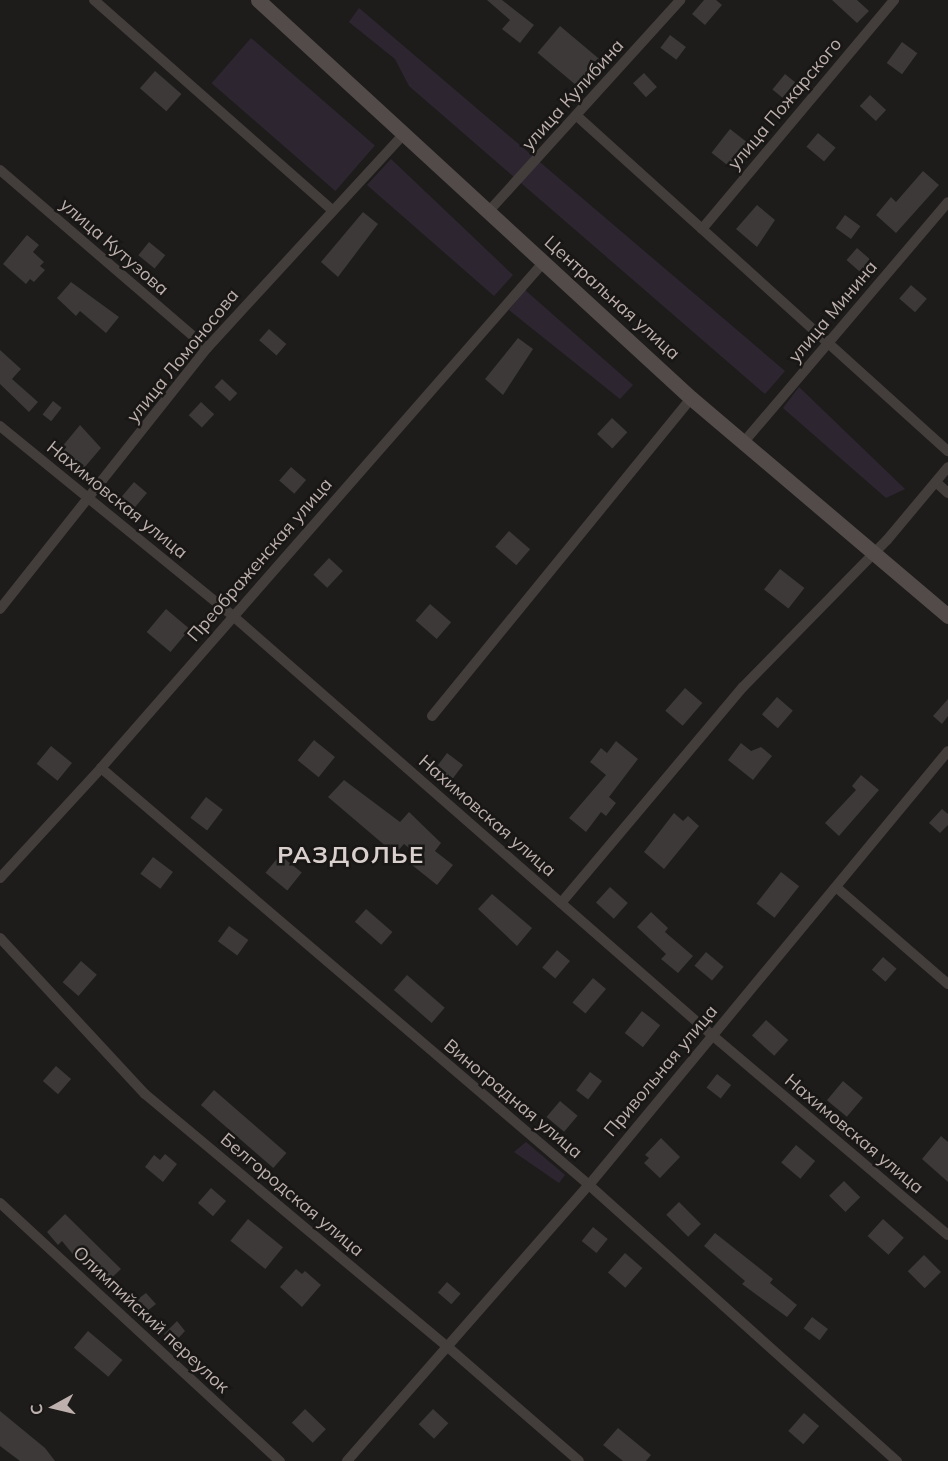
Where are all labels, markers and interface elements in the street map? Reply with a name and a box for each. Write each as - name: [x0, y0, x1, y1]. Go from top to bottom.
- street label: улица Пожарского: [724, 34, 846, 174]
- street label: улица Кулибина: [517, 35, 629, 155]
- street label: улица Кутузова: [55, 194, 173, 300]
- street label: Центральная улица: [540, 232, 684, 364]
- street label: улица Минина: [784, 257, 882, 367]
- street label: улица Ломоносова: [122, 285, 244, 427]
- street label: Нахимовская улица: [42, 437, 192, 563]
- street label: Преображенская улица: [183, 474, 337, 646]
- street label: Нахимовская улица: [414, 751, 560, 881]
- district label: РАЗДОЛЬЕ: [277, 841, 425, 869]
- street label: Привольная улица: [600, 1001, 722, 1141]
- street label: Виноградная улица: [439, 1035, 587, 1163]
- street label: Нахимовская улица: [780, 1070, 928, 1198]
- street label: Белгородская улица: [216, 1129, 368, 1261]
- street label: Олимпийский переулок: [68, 1242, 234, 1398]
- north arrow: [24, 1377, 84, 1437]
- text: С: [26, 1403, 47, 1416]

